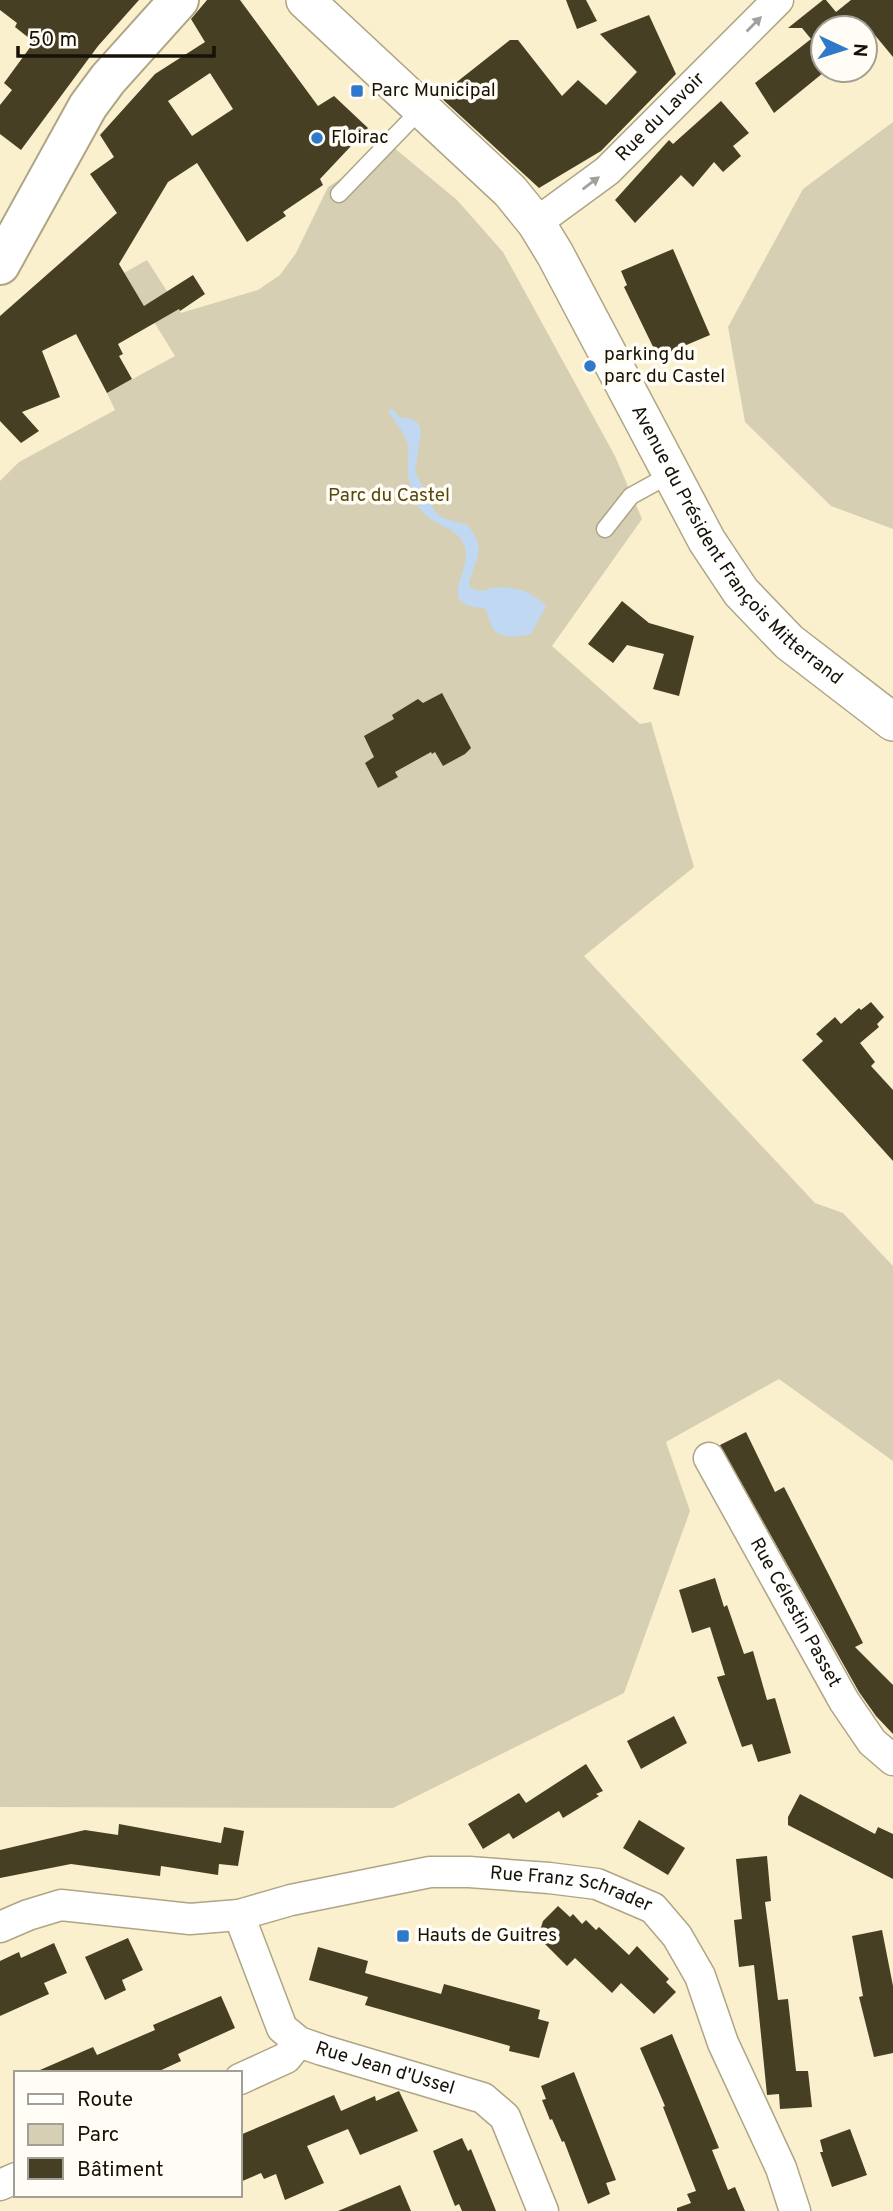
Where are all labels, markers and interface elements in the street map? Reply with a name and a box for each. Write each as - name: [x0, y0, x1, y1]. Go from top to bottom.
- scale bar: [18, 14, 214, 58]
- north arrow: [809, 14, 879, 84]
- one-way arrow: [746, 16, 762, 32]
- text: 50 m: [28, 27, 77, 54]
- text: N: [847, 42, 871, 58]
- street label: Rue du Lavoir: [611, 67, 711, 167]
- place label: Parc Municipal: [371, 79, 496, 103]
- marker: Parc Municipal: [349, 83, 365, 99]
- place label: Floirac: [331, 126, 389, 150]
- marker: Floirac: [309, 130, 325, 146]
- one-way arrow: [582, 176, 600, 190]
- place label: parking du parc du Castel: [604, 343, 725, 389]
- marker: parking du parc du Castel: [582, 358, 598, 374]
- street label: Avenue du Président François Mitterrand: [625, 401, 847, 691]
- park label: Parc du Castel: [328, 484, 450, 508]
- street label: Rue Célestin Passet: [744, 1534, 846, 1692]
- street label: Rue Franz Schrader: [489, 1862, 656, 1918]
- place label: Hauts de Guitres: [417, 1924, 557, 1948]
- marker: Hauts de Guitres: [395, 1928, 411, 1944]
- street label: Rue Jean d'Ussel: [312, 2037, 457, 2101]
- legend: [14, 2071, 242, 2197]
- text: Route: [77, 2087, 133, 2114]
- text: Parc: [77, 2122, 119, 2149]
- text: Bâtiment: [77, 2157, 164, 2184]

